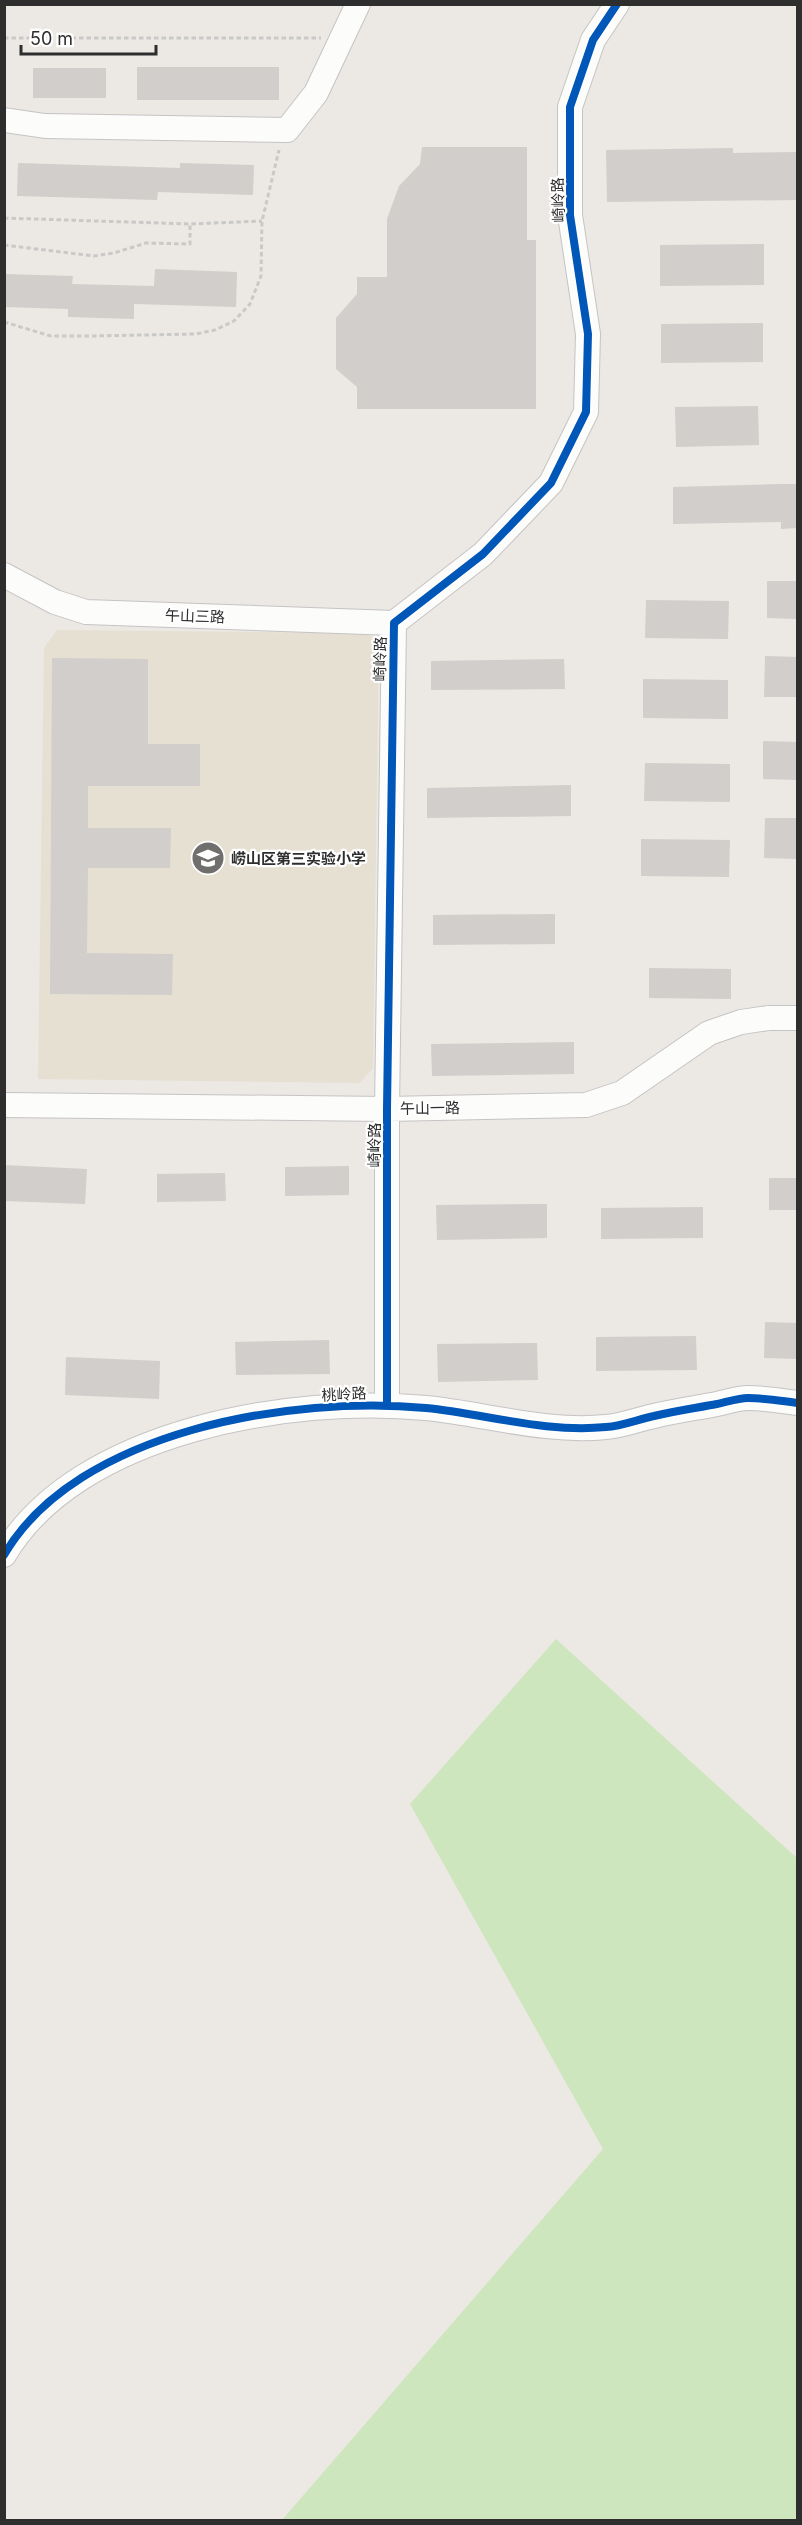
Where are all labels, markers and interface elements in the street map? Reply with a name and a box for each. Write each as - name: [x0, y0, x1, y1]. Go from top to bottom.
- scale bar: [21, 18, 156, 56]
- text: 50 m: [30, 28, 73, 49]
- street label: 崎岭路: [548, 177, 568, 223]
- street label: 午山三路: [165, 605, 225, 627]
- street label: 崎岭路: [370, 636, 390, 682]
- school or university icon: 崂山区第三实验小学: [190, 840, 226, 876]
- place label: 崂山区第三实验小学: [231, 849, 366, 868]
- street label: 午山一路: [400, 1098, 460, 1118]
- street label: 崎岭路: [365, 1122, 384, 1168]
- street label: 桃岭路: [321, 1383, 367, 1405]

